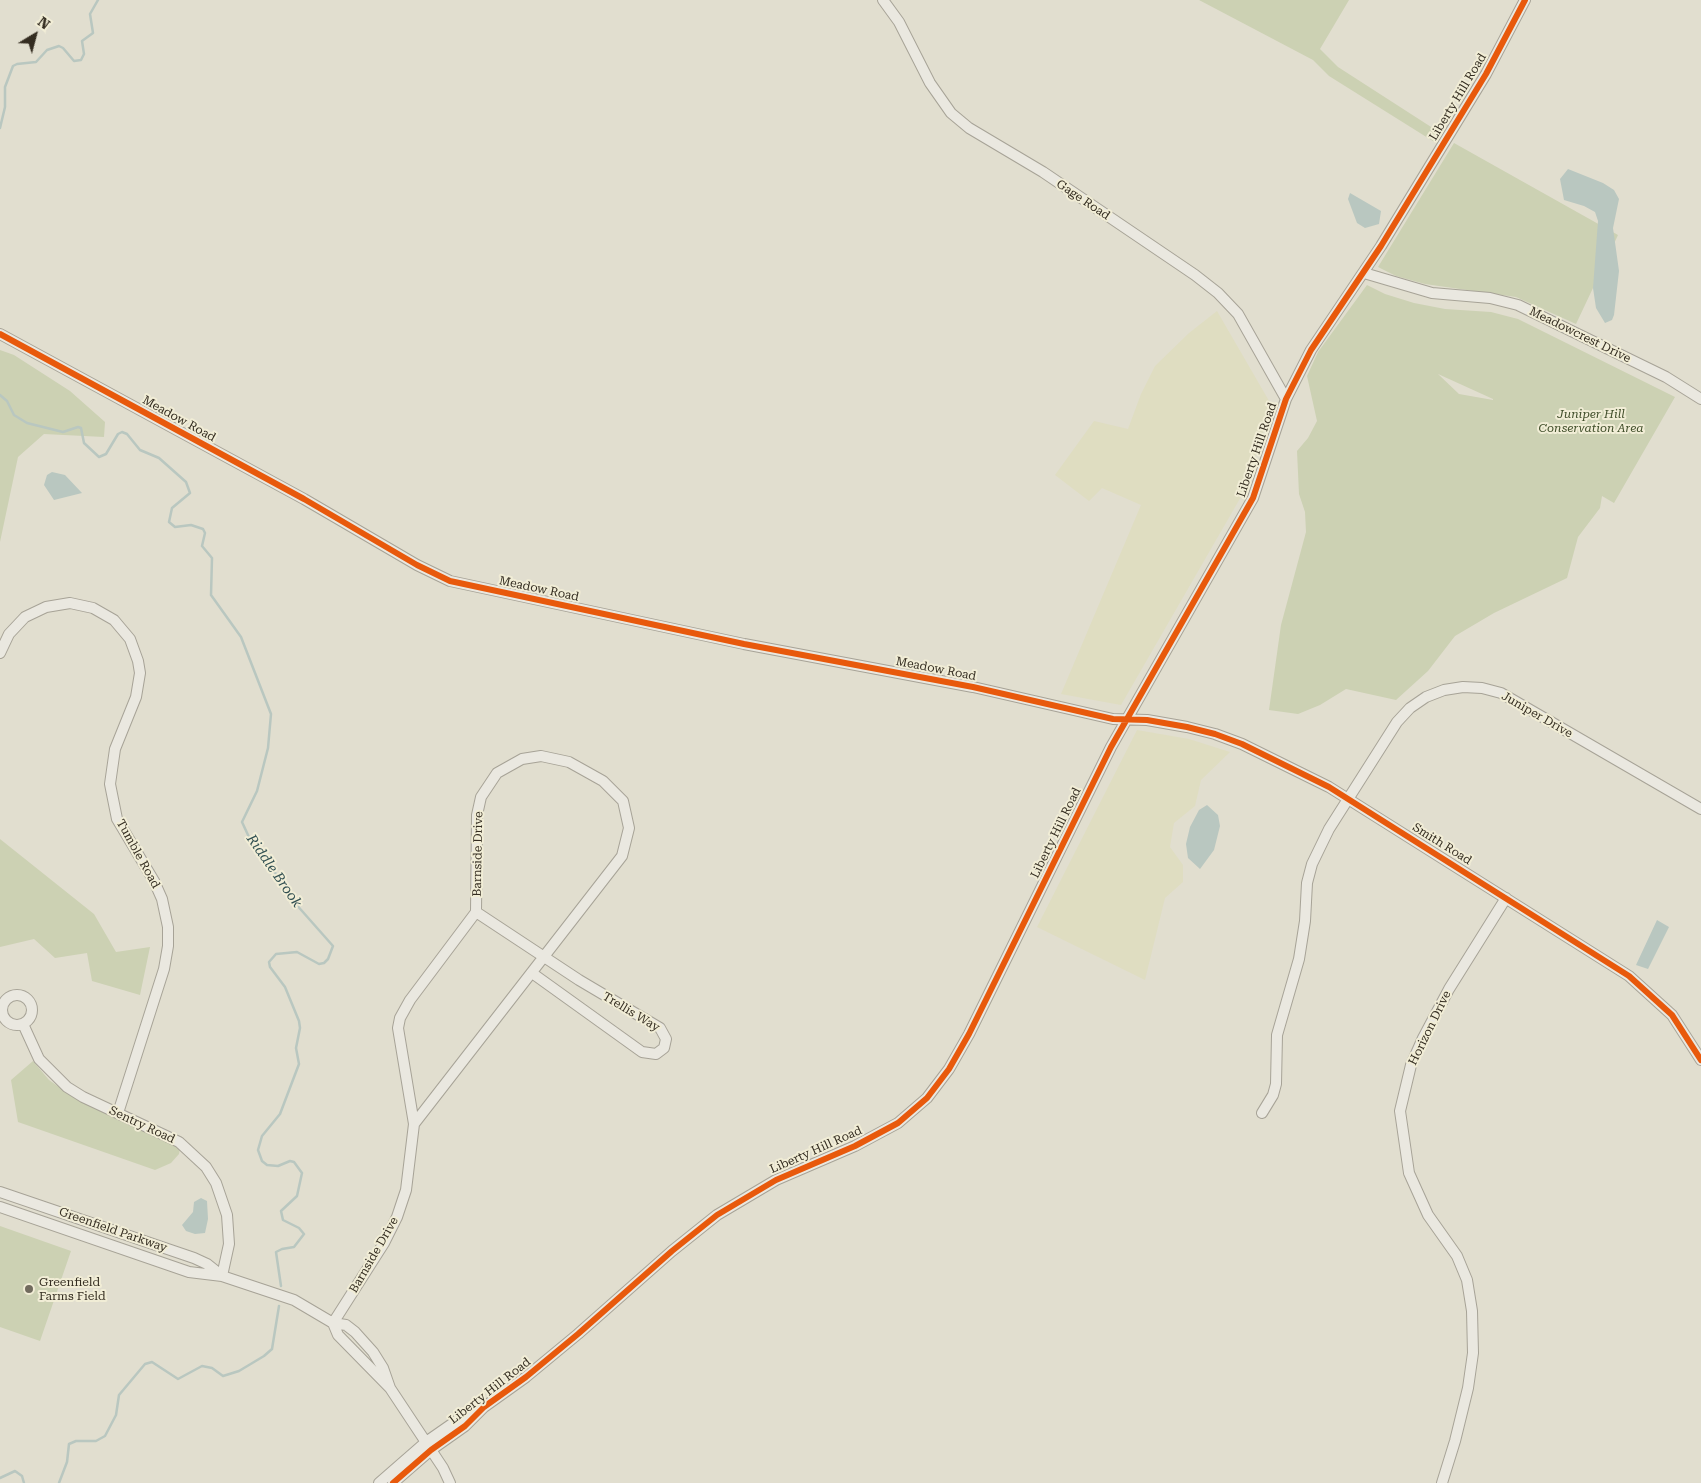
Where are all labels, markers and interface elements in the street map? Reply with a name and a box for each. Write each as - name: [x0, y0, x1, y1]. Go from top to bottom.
- north arrow: [10, 10, 60, 60]
- text: N: [35, 13, 53, 33]
- street label: Liberty Hill Road: [1426, 51, 1490, 143]
- street label: Gage Road: [1053, 177, 1113, 223]
- street label: Meadowcrest Drive: [1527, 304, 1633, 366]
- street label: Meadow Road: [140, 393, 218, 445]
- street label: Liberty Hill Road: [1234, 401, 1280, 499]
- park label: Juniper Hill Conservation Area: [1539, 407, 1643, 435]
- street label: Meadow Road: [498, 573, 580, 605]
- street label: Meadow Road: [895, 654, 977, 684]
- street label: Juniper Drive: [1499, 689, 1575, 741]
- street label: Liberty Hill Road: [1028, 785, 1084, 881]
- street label: Barnside Drive: [470, 811, 486, 897]
- street label: Tumble Road: [113, 817, 163, 891]
- street label: Smith Road: [1410, 820, 1474, 868]
- water label: Riddle Brook: [243, 831, 305, 911]
- street label: Horizon Drive: [1406, 988, 1454, 1068]
- street label: Trellis Way: [600, 989, 662, 1035]
- street label: Sentry Road: [107, 1103, 177, 1147]
- street label: Liberty Hill Road: [768, 1123, 864, 1177]
- street label: Greenfield Parkway: [57, 1205, 169, 1255]
- street label: Barnside Drive: [346, 1214, 402, 1296]
- place label: Greenfield Farms Field: [39, 1275, 106, 1303]
- marker: Greenfield Farms Field: [23, 1283, 35, 1295]
- street label: Liberty Hill Road: [446, 1355, 534, 1427]

